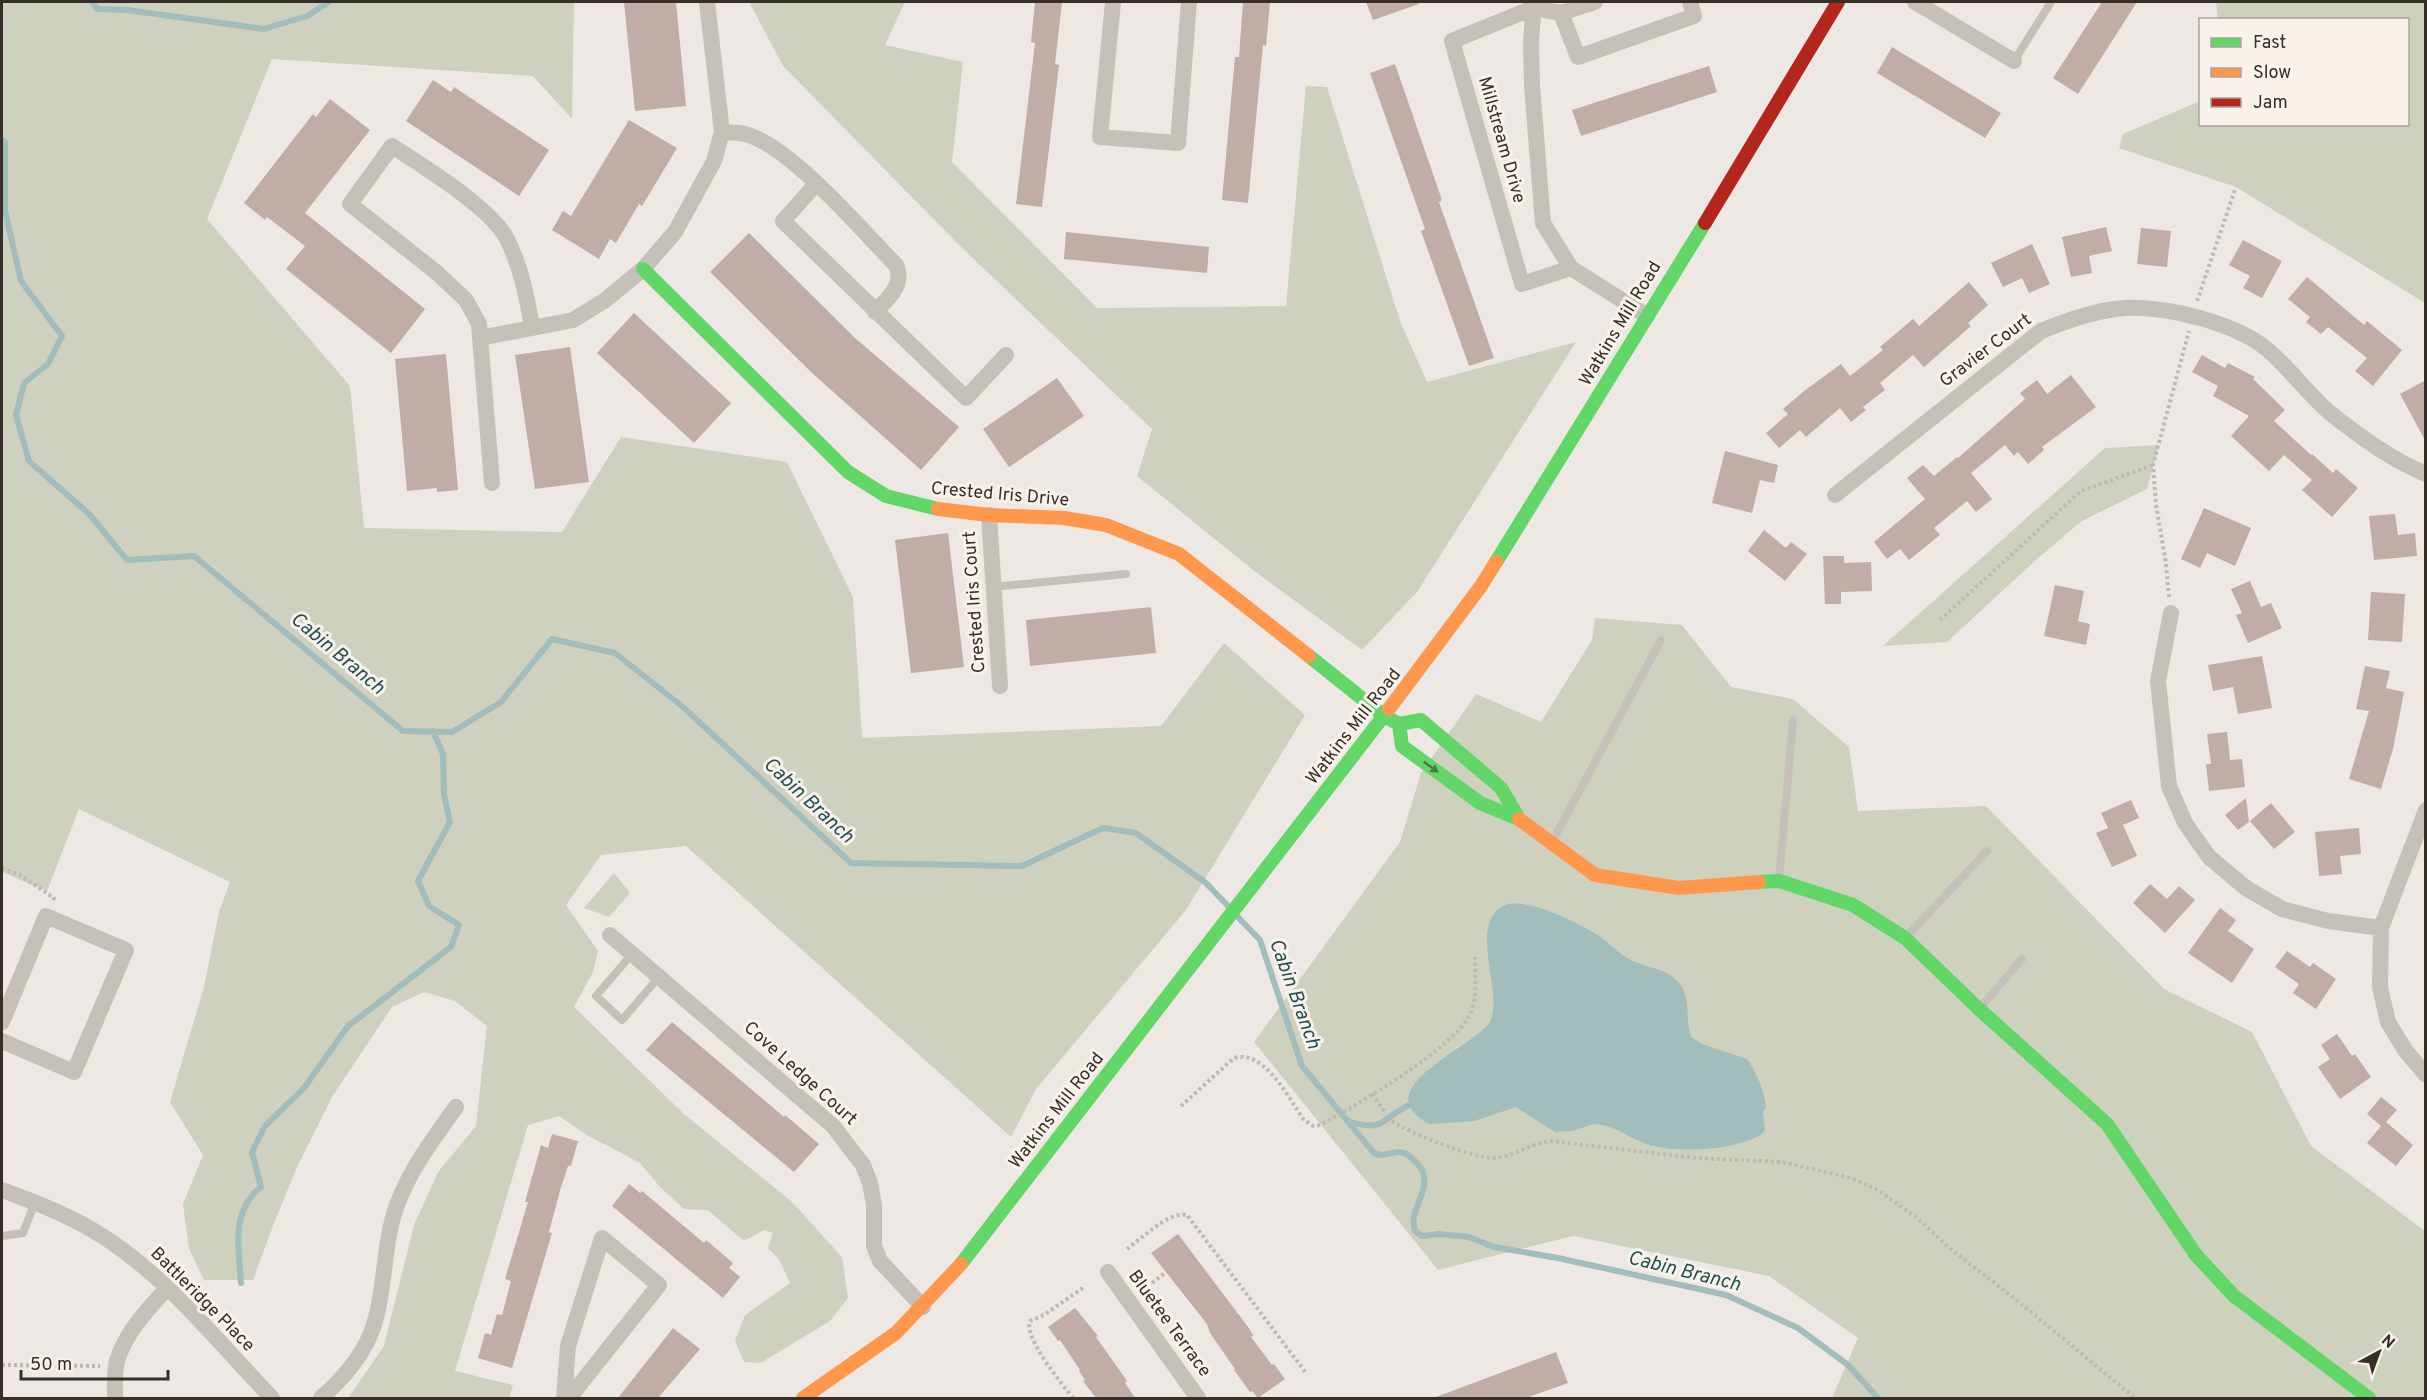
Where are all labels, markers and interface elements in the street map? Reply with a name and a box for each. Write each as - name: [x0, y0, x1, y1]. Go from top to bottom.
- legend: [2199, 18, 2409, 126]
- text: Fast: [2253, 32, 2286, 55]
- text: Slow: [2253, 62, 2291, 85]
- street label: Millstream Drive: [1472, 74, 1530, 206]
- text: Jam: [2253, 92, 2288, 115]
- street label: Watkins Mill Road: [1575, 257, 1667, 391]
- street label: Gravier Court: [1935, 309, 2037, 393]
- street label: Crested Iris Drive: [930, 477, 1070, 513]
- street label: Crested Iris Court: [959, 530, 991, 674]
- water label: Cabin Branch: [284, 607, 390, 701]
- street label: Watkins Mill Road: [1301, 664, 1407, 790]
- water label: Cabin Branch: [757, 752, 859, 850]
- one-way arrow: [1424, 761, 1439, 773]
- water label: Cabin Branch: [1262, 935, 1326, 1053]
- street label: Cove Ledge Court: [738, 1017, 862, 1131]
- street label: Watkins Mill Road: [1004, 1048, 1110, 1174]
- street label: Battleridge Place: [145, 1243, 259, 1357]
- water label: Cabin Branch: [1625, 1245, 1743, 1299]
- street label: Bluetee Terrace: [1122, 1266, 1216, 1382]
- north arrow: [2349, 1322, 2409, 1382]
- text: N: [2377, 1331, 2398, 1354]
- scale bar: [21, 1343, 168, 1381]
- text: 50 m: [30, 1354, 72, 1377]

